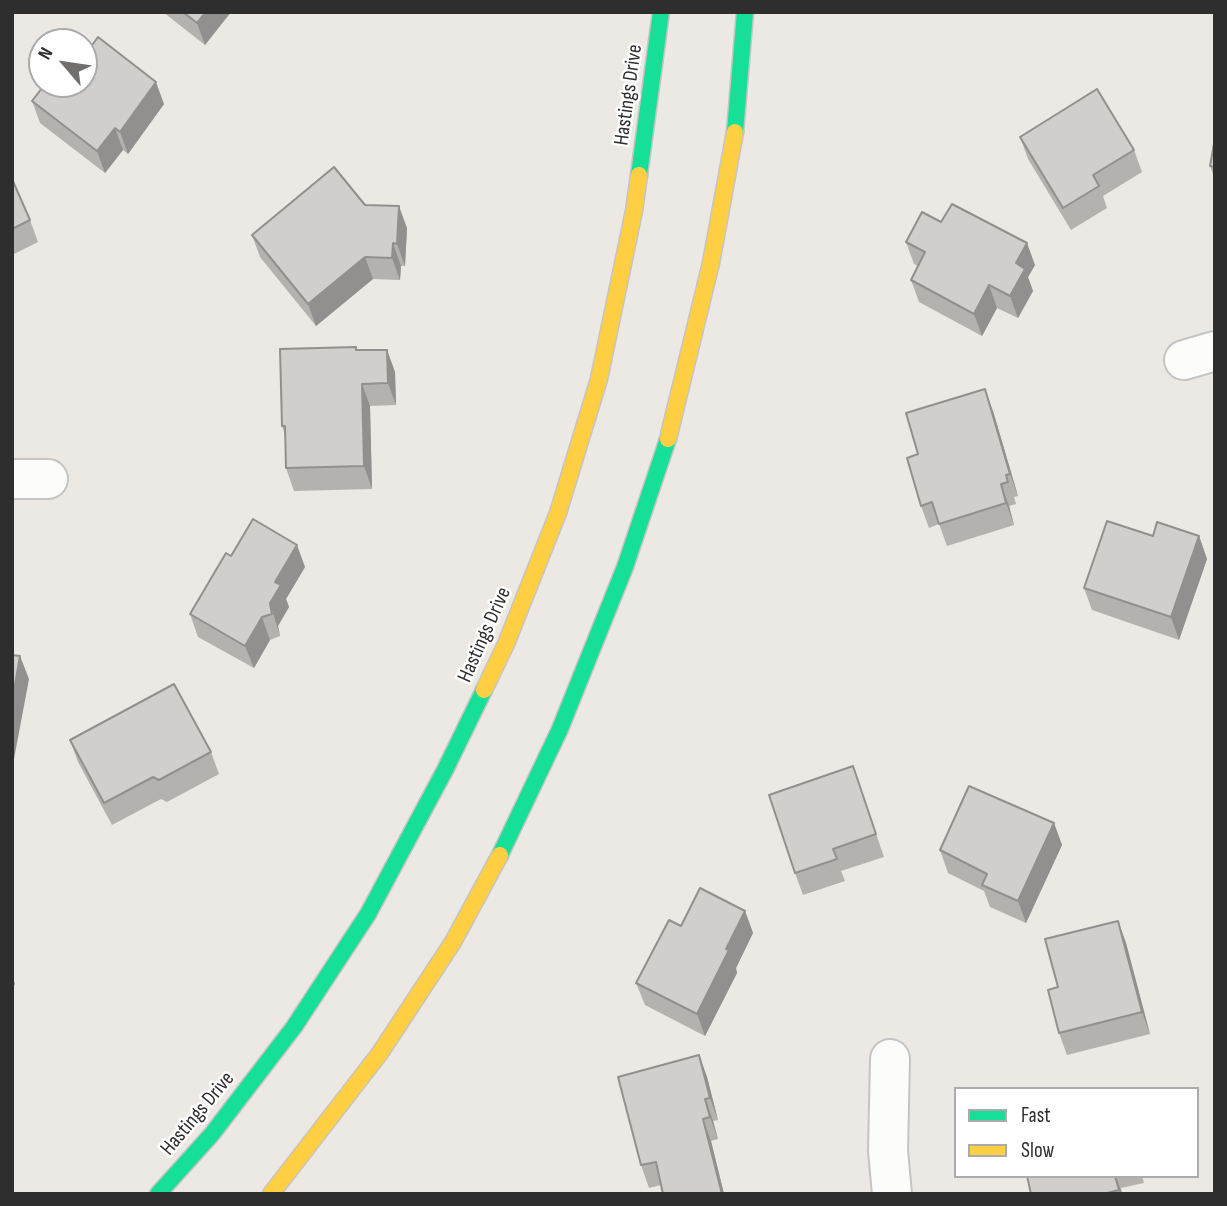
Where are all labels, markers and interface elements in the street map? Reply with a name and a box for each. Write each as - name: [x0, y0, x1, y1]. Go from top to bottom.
- north arrow: [28, 28, 98, 98]
- street label: Hastings Drive: [609, 43, 649, 147]
- text: N: [33, 44, 58, 64]
- street label: Hastings Drive: [453, 584, 517, 686]
- street label: Hastings Drive: [156, 1067, 240, 1161]
- legend: [954, 1087, 1199, 1178]
- text: Fast: [1021, 1103, 1051, 1128]
- text: Slow: [1021, 1138, 1054, 1163]

